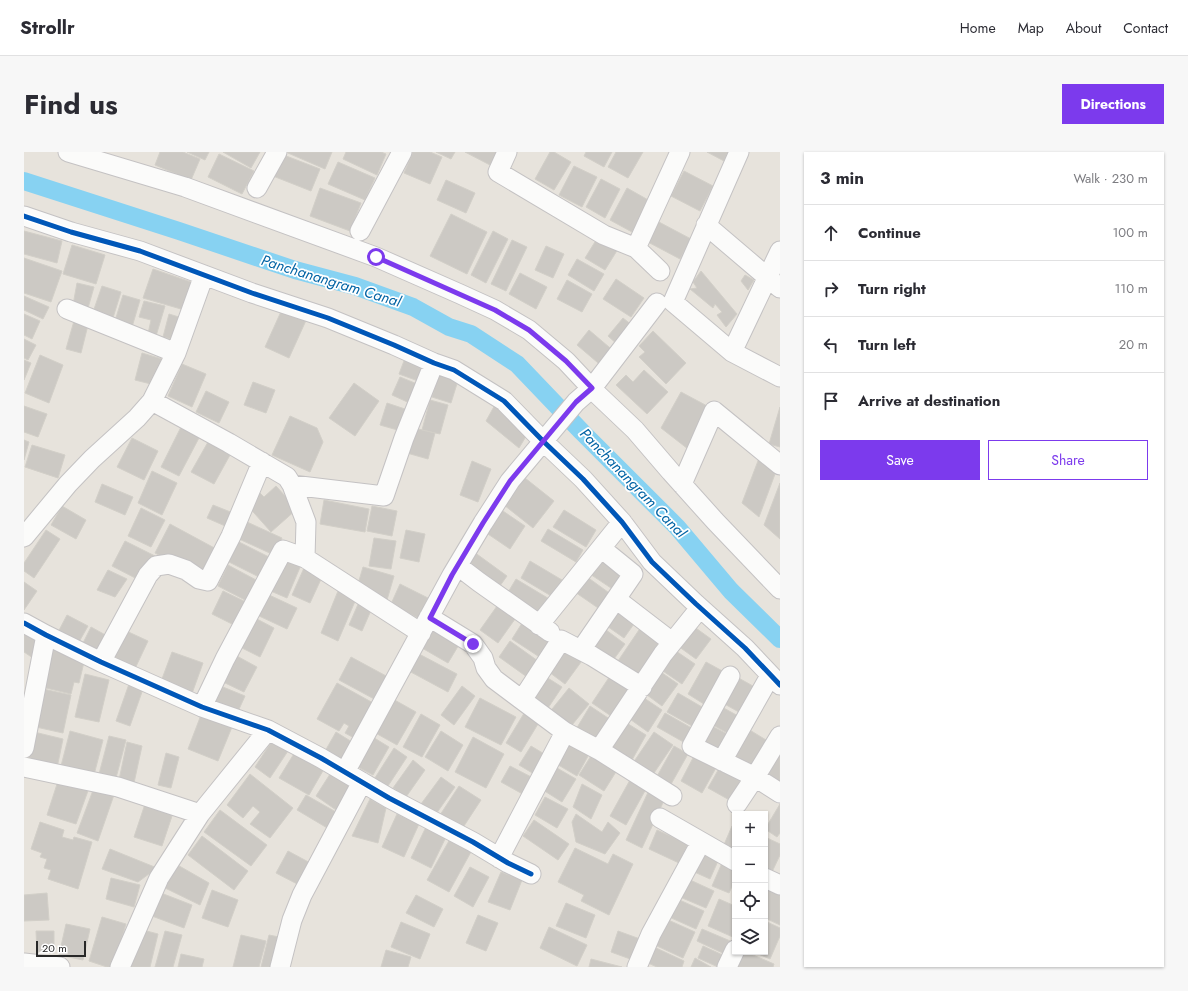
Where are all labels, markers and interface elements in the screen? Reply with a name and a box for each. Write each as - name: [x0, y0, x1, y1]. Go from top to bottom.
- text: Strollr: [20, 14, 75, 41]
- text: Home: [960, 18, 996, 38]
- text: Map: [1018, 18, 1044, 38]
- text: About: [1066, 18, 1101, 38]
- text: Contact: [1123, 18, 1168, 38]
- text: Find us: [24, 84, 118, 125]
- button: Directions: [1062, 84, 1164, 124]
- text: 3 min: [820, 166, 864, 190]
- text: Walk · 230 m: [1073, 169, 1148, 188]
- icon: ahead: [820, 222, 842, 244]
- text: Continue: [858, 222, 921, 244]
- text: 100 m: [1113, 223, 1148, 242]
- route start: [367, 248, 385, 266]
- water label: Panchanangram Canal: [258, 249, 404, 313]
- icon: right: [820, 278, 842, 300]
- text: Turn right: [858, 278, 926, 300]
- text: 110 m: [1114, 279, 1148, 298]
- icon: left: [820, 334, 842, 356]
- text: Turn left: [858, 334, 916, 356]
- text: 20 m: [1119, 335, 1148, 354]
- icon: arrive: [820, 390, 842, 412]
- text: Arrive at destination: [858, 390, 1000, 412]
- water label: Panchanangram Canal: [575, 423, 692, 543]
- button: Save: [820, 440, 980, 480]
- button: Share: [988, 440, 1148, 480]
- route end: [464, 635, 482, 653]
- map controls: [732, 811, 768, 955]
- button: +: [732, 811, 768, 847]
- button: −: [732, 847, 768, 883]
- button: locate: [732, 883, 768, 919]
- button: layers: [732, 919, 768, 955]
- scale bar: [36, 939, 86, 958]
- text: 20 m: [42, 940, 67, 956]

